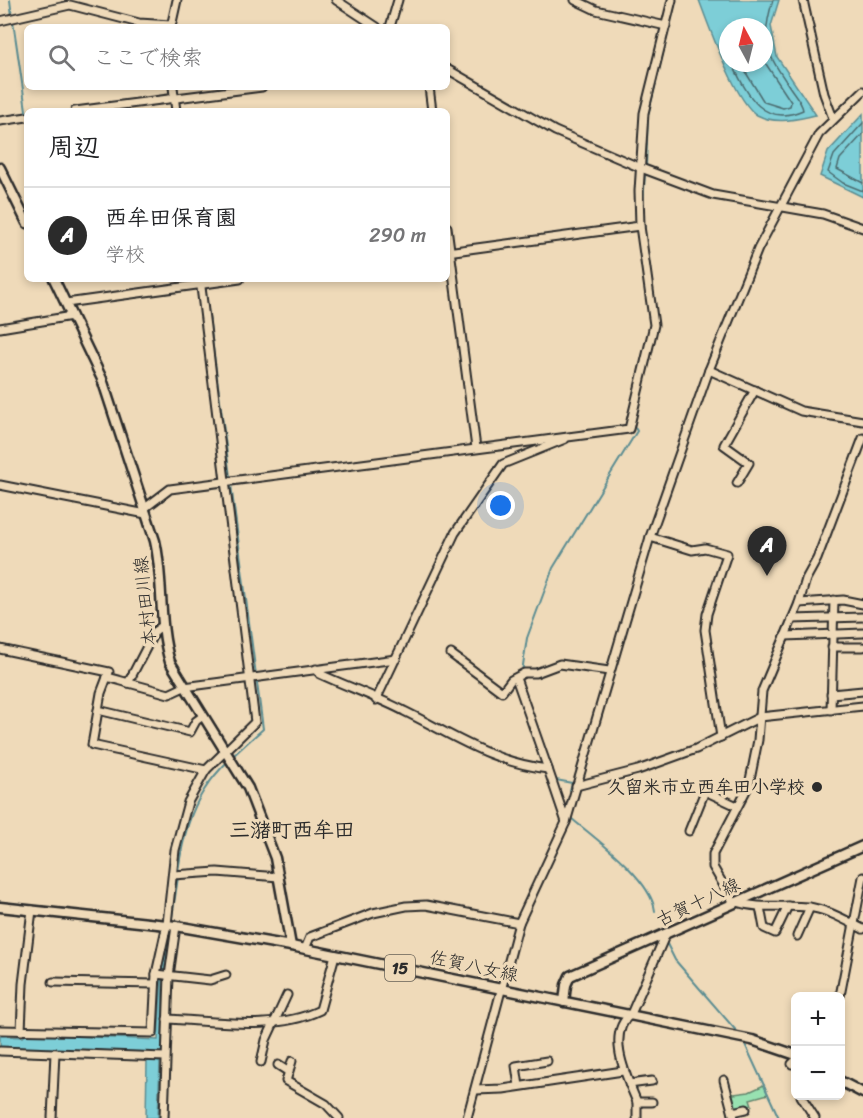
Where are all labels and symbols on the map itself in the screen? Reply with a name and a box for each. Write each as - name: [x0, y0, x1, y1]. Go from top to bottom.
- north arrow: [719, 18, 773, 72]
- your location: [486, 491, 515, 520]
- pin: A: [748, 526, 786, 576]
- street label: 本村田川線: [124, 555, 166, 647]
- place label: 久留米市立西牟田小学校: [607, 771, 805, 803]
- marker: 久留米市立西牟田小学校: [810, 780, 824, 794]
- district label: 三潴町西牟田: [229, 811, 355, 849]
- street label: 古賀十八線: [650, 868, 746, 936]
- street label: 佐賀八女線: [427, 941, 521, 991]
- road number: 15: [385, 955, 415, 981]

